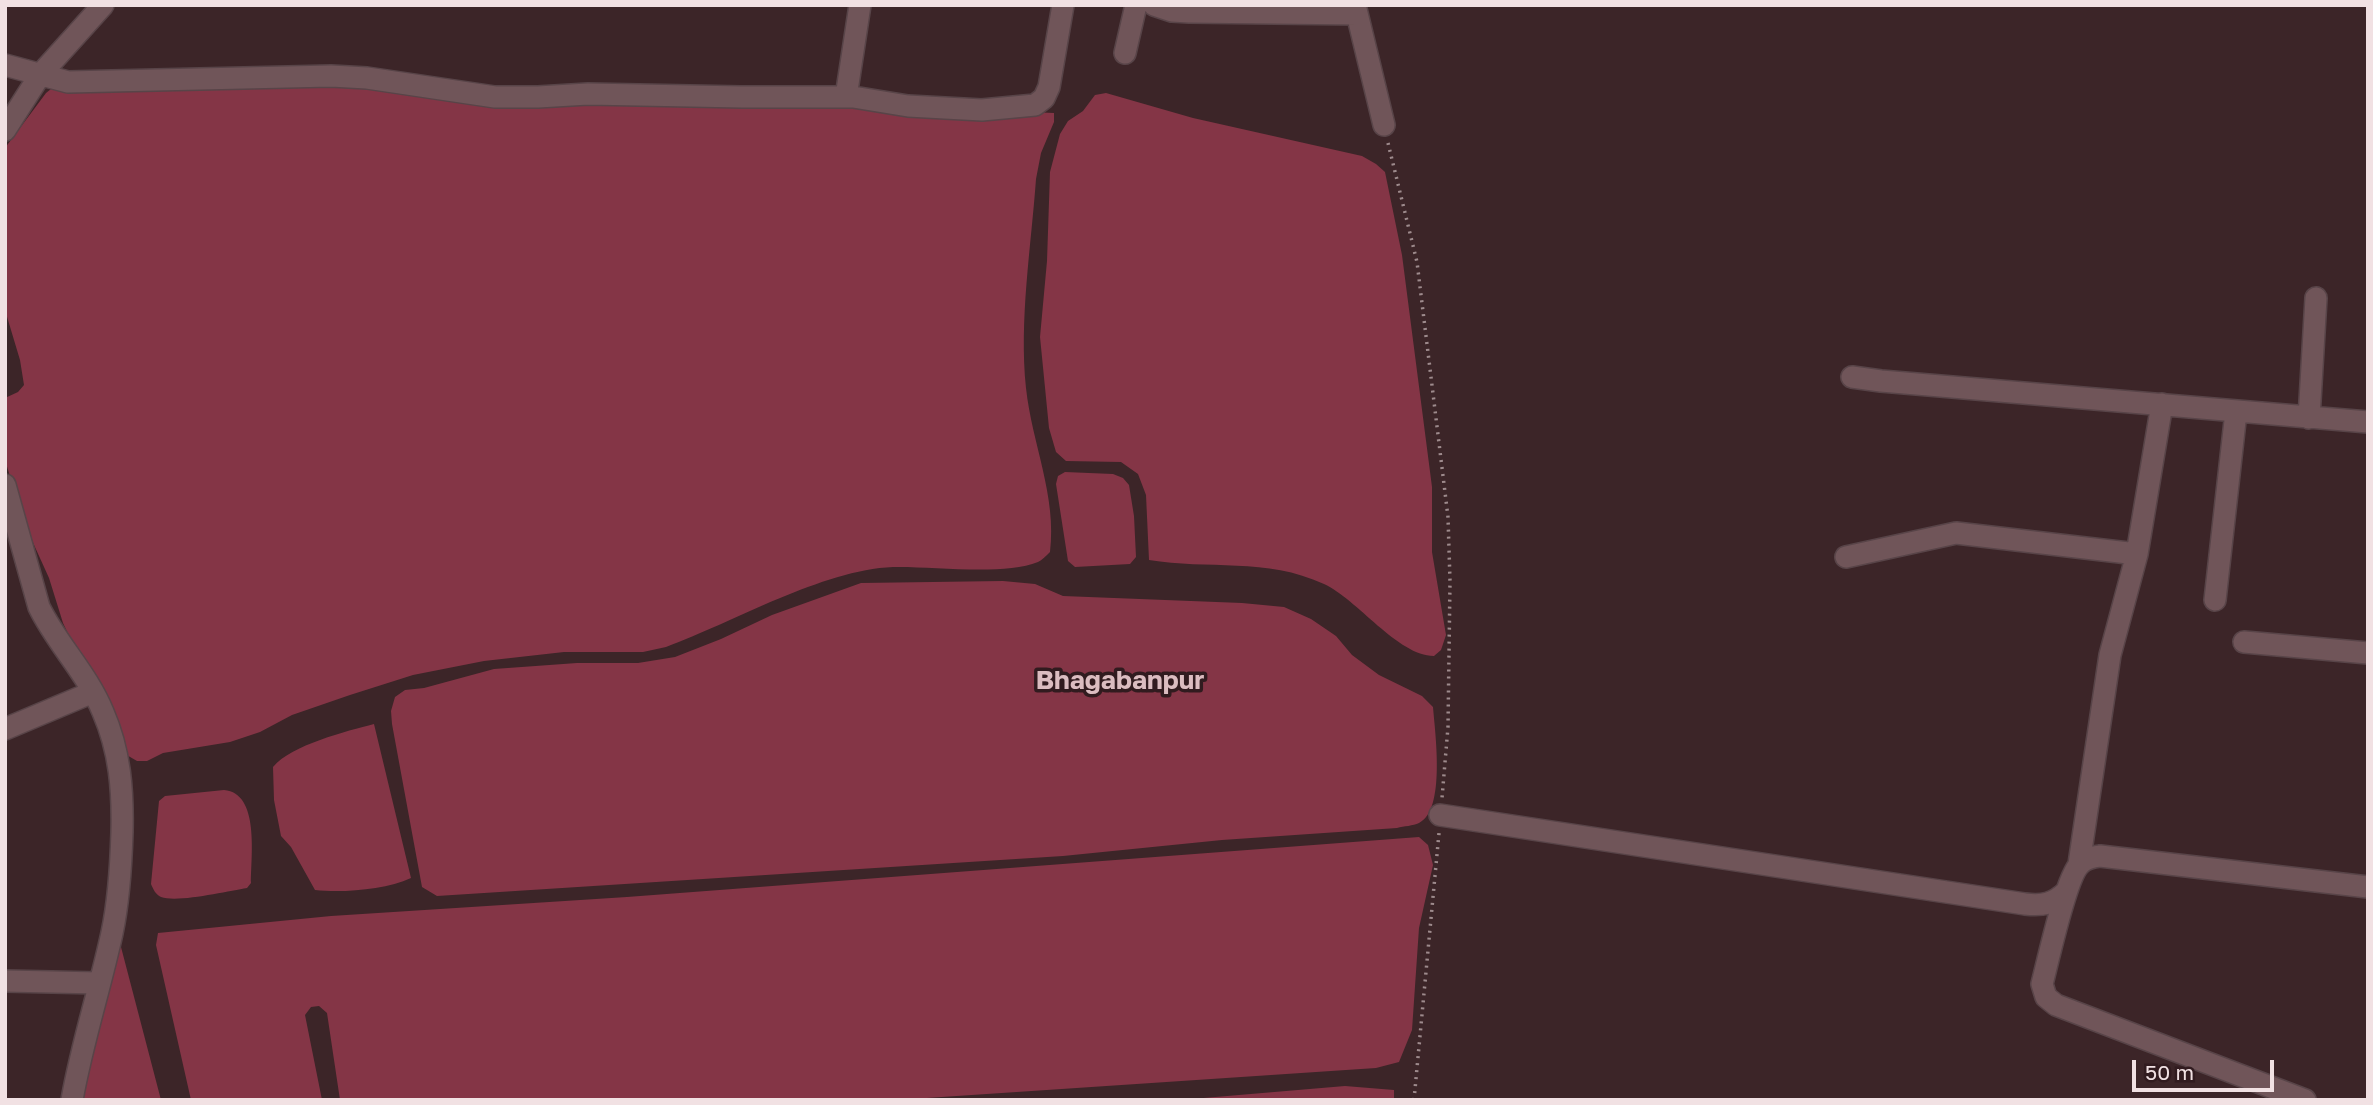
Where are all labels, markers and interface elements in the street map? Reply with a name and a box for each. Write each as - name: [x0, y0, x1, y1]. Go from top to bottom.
- district label: Bhagabanpur: [1036, 665, 1204, 697]
- scale bar: [2135, 1046, 2277, 1090]
- text: 50 m: [2145, 1059, 2194, 1085]

